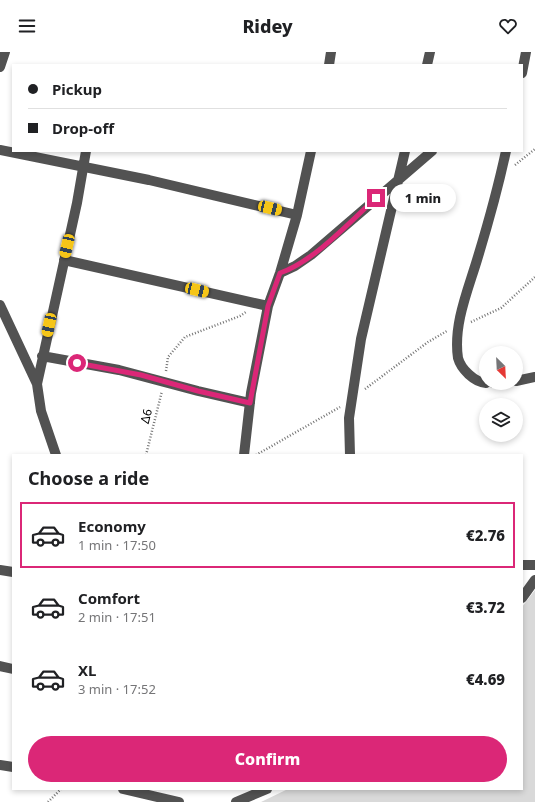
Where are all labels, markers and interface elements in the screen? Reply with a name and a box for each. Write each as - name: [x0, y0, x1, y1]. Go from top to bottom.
- text: Ridey: [242, 14, 293, 38]
- icon: menu: [16, 15, 38, 37]
- icon: heart: [497, 15, 519, 37]
- text: Pickup: [52, 79, 102, 99]
- text: Drop-off: [52, 118, 114, 138]
- callout: 1 min: [390, 184, 456, 212]
- route end: [367, 189, 385, 207]
- text: 1 min: [405, 189, 441, 207]
- car: [257, 199, 283, 217]
- car: [58, 233, 76, 259]
- car: [184, 281, 210, 299]
- car: [41, 312, 57, 338]
- north arrow: [479, 346, 523, 390]
- map controls: [479, 346, 523, 442]
- route start: [68, 354, 86, 372]
- button: layers: [479, 398, 523, 442]
- street label: Δ6: [136, 407, 156, 425]
- text: Choose a ride: [28, 466, 149, 490]
- text: Economy: [78, 516, 146, 536]
- icon: car: [30, 517, 66, 553]
- text: €2.76: [466, 525, 505, 545]
- text: 1 min · 17:50: [78, 536, 156, 554]
- text: Comfort: [78, 588, 140, 608]
- icon: car: [30, 589, 66, 625]
- text: €3.72: [466, 597, 505, 617]
- text: 2 min · 17:51: [78, 608, 156, 626]
- text: XL: [78, 660, 96, 680]
- icon: car: [30, 661, 66, 697]
- text: €4.69: [466, 669, 505, 689]
- text: 3 min · 17:52: [78, 680, 156, 698]
- button: Confirm: [28, 736, 507, 782]

